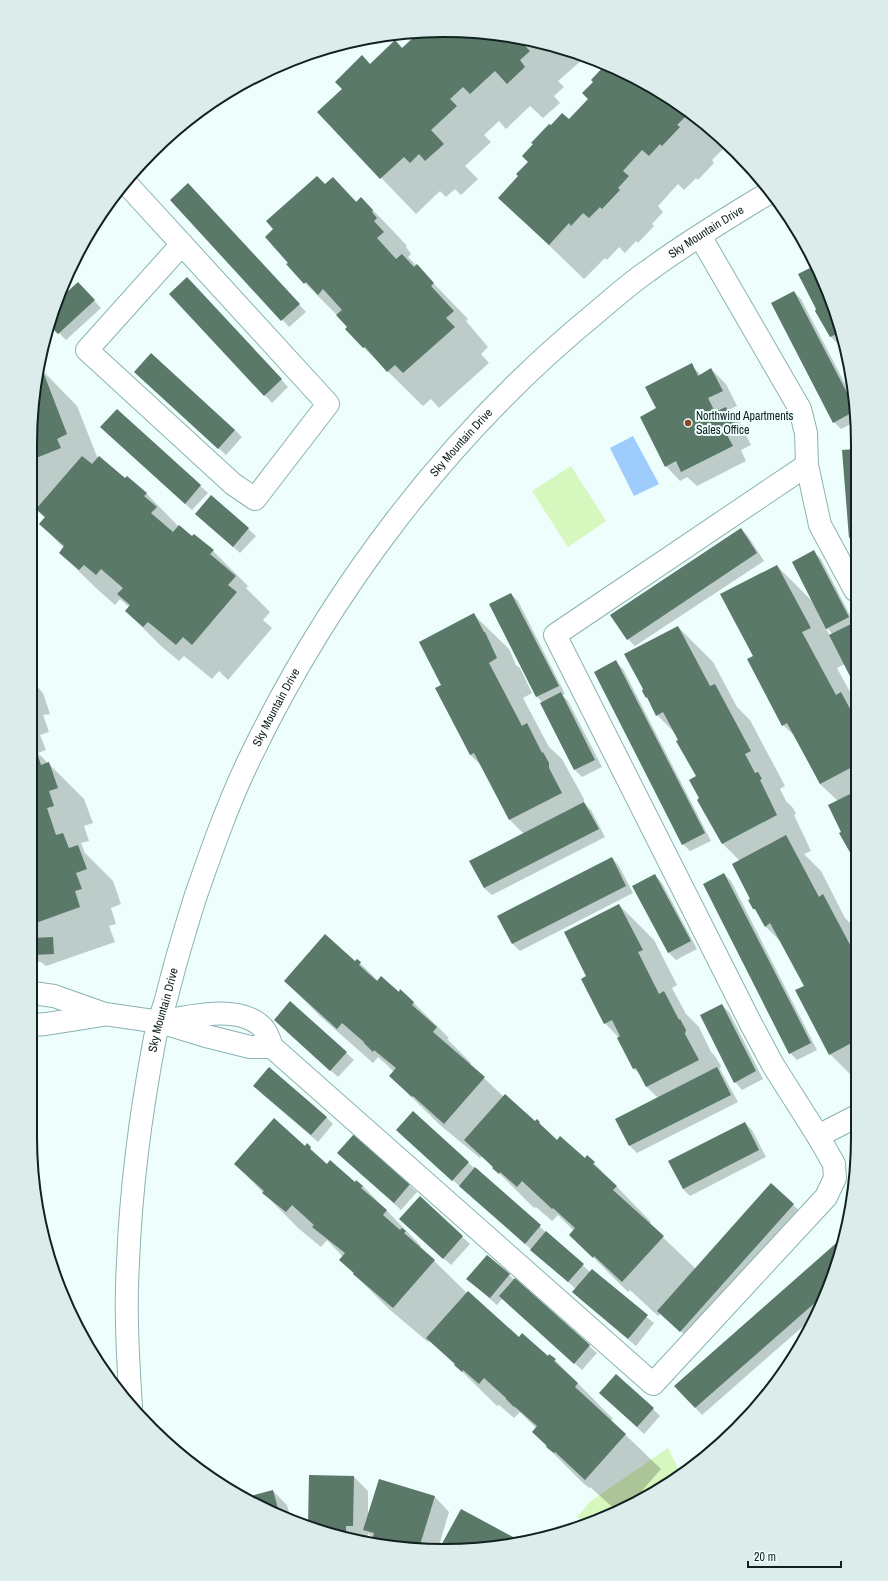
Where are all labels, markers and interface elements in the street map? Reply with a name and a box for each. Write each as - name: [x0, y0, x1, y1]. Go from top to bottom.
- street label: Sky Mountain Drive: [665, 202, 747, 262]
- street label: Sky Mountain Drive: [426, 405, 496, 480]
- place label: Northwind Apartments Sales Office: [696, 408, 793, 438]
- marker: Northwind Apartments Sales Office: [683, 418, 693, 428]
- street label: Sky Mountain Drive: [249, 665, 304, 749]
- street label: Sky Mountain Drive: [145, 966, 182, 1053]
- scale bar: [748, 1543, 841, 1569]
- text: 20 m: [754, 1549, 776, 1565]

